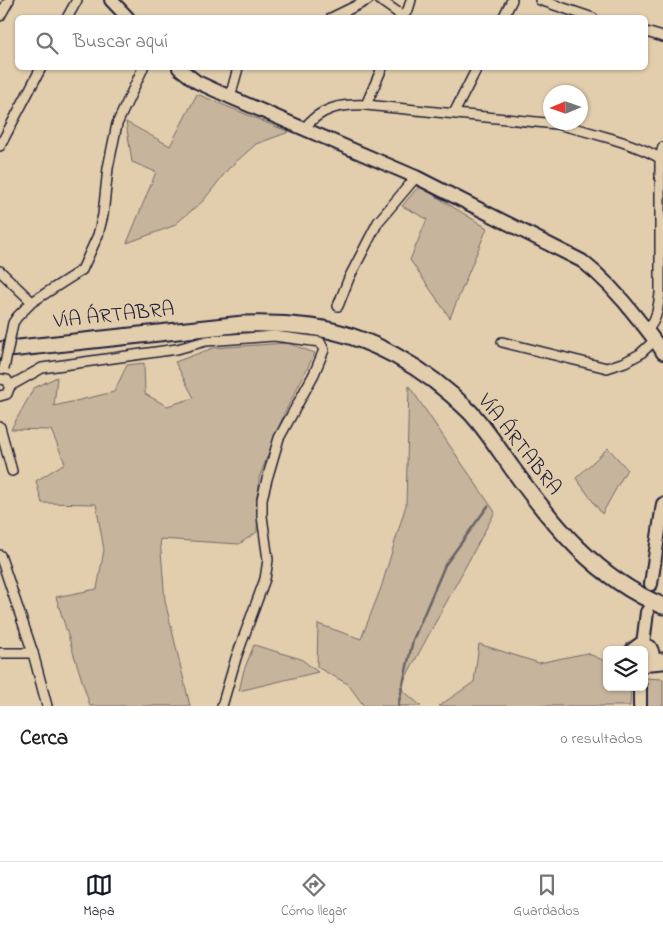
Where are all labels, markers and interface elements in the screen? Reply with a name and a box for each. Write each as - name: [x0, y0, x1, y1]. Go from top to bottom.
- search box: [15, 15, 648, 70]
- icon: search: [33, 29, 61, 57]
- text: Buscar aquí: [73, 29, 168, 56]
- north arrow: [543, 85, 588, 130]
- street label: VÍA ÁRTABRA: [51, 294, 176, 337]
- street label: VÍA ÁRTABRA: [469, 387, 569, 502]
- map controls: [603, 646, 648, 691]
- button: layers: [603, 646, 648, 691]
- text: Cerca: [20, 724, 68, 754]
- text: 0 resultados: [561, 727, 643, 751]
- tab: Mapa: [83, 871, 115, 922]
- tab: Cómo llegar: [281, 871, 347, 922]
- tab: Guardados: [513, 871, 580, 922]

